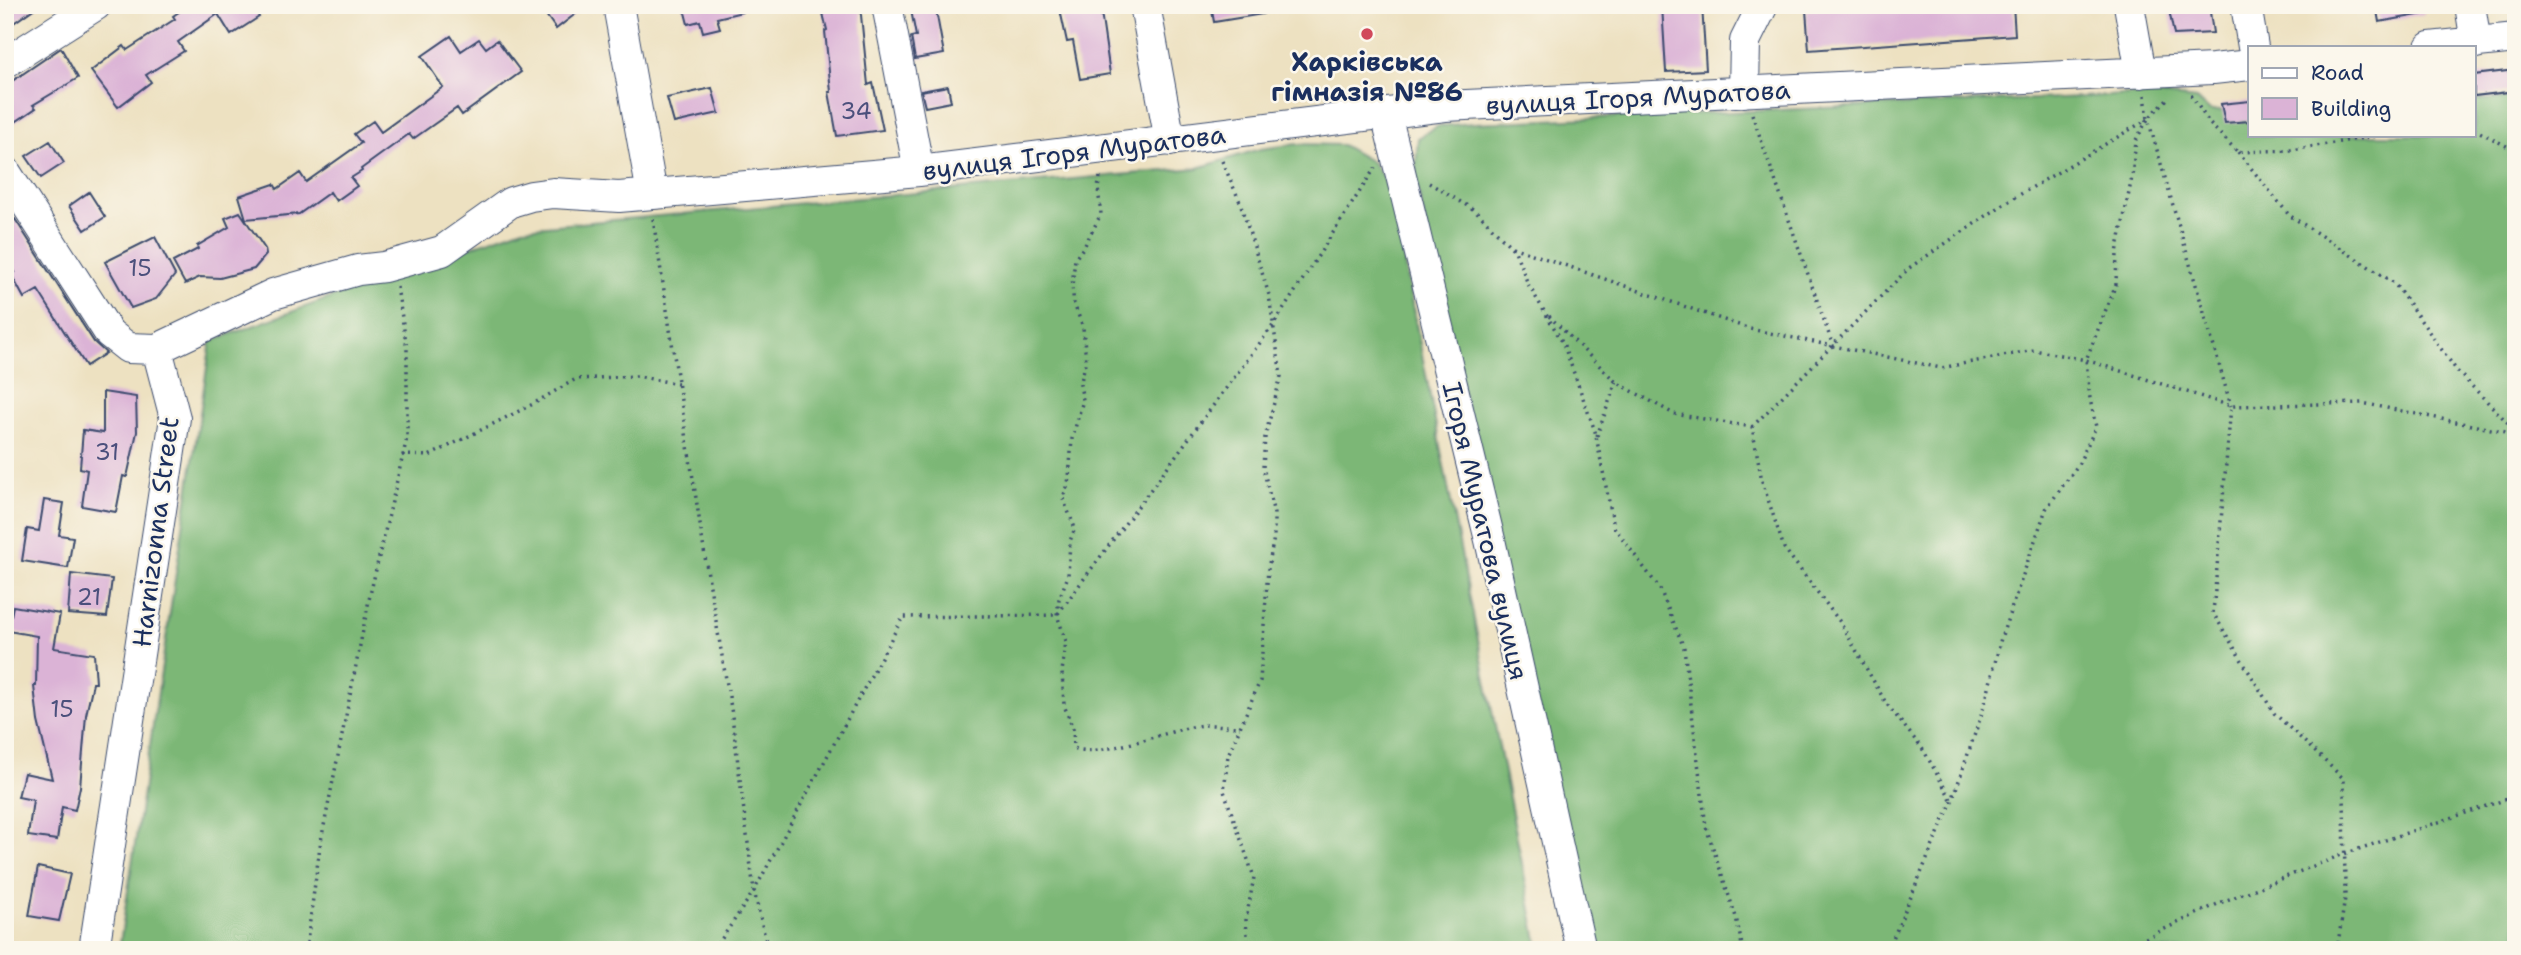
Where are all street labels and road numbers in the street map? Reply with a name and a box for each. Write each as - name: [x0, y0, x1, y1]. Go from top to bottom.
- street label: вулиця Ігоря Муратова: [1485, 72, 1791, 122]
- street label: вулиця Ігоря Муратова: [920, 116, 1228, 188]
- street label: Ігоря Муратова вулиця: [1435, 378, 1537, 684]
- street label: Harnizonna Street: [123, 415, 187, 649]

